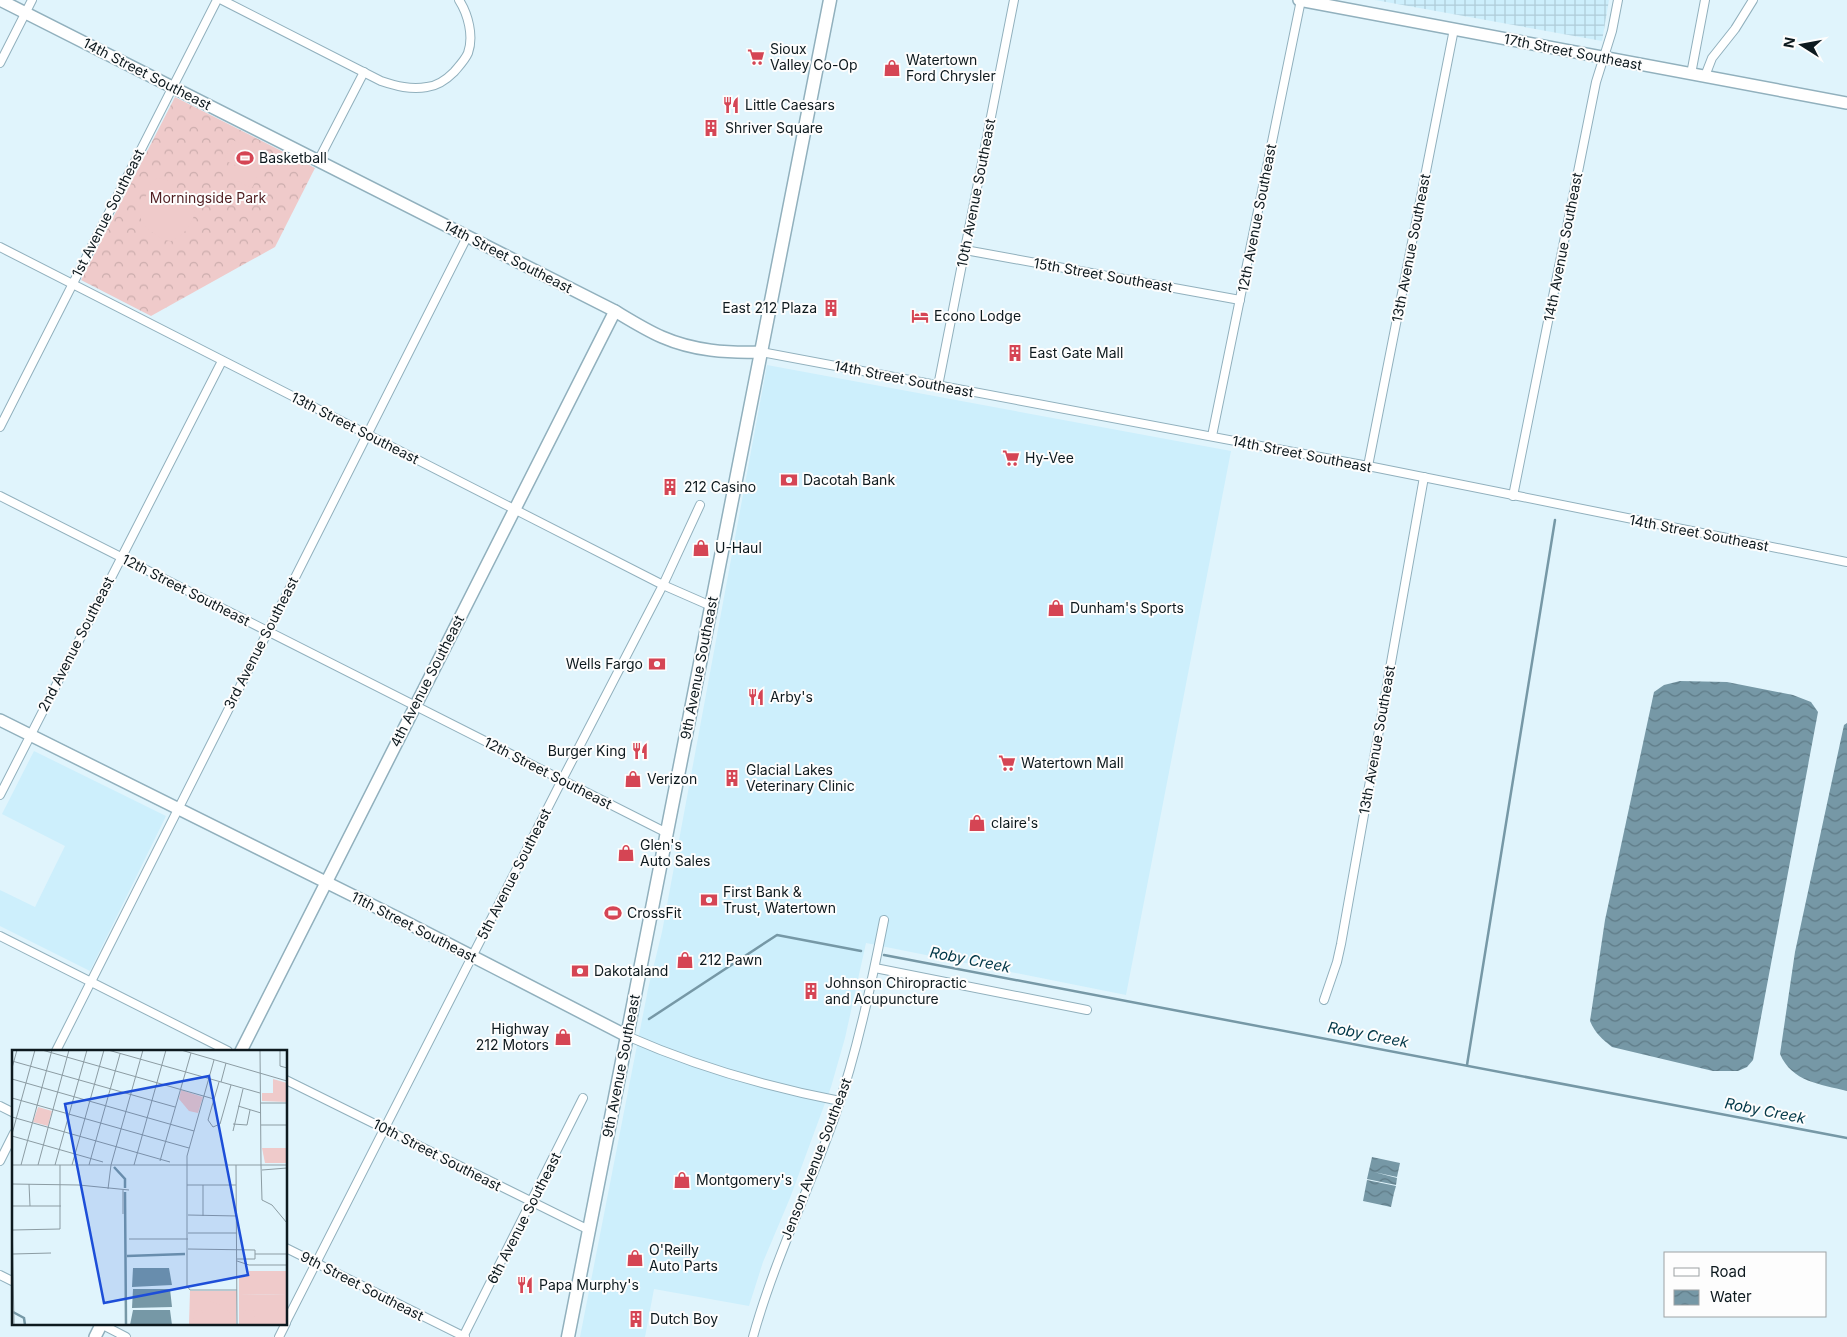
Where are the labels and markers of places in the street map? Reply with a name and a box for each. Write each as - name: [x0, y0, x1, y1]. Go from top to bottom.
- place label: Sioux Valley Co-Op: [770, 40, 858, 73]
- supermarket icon: Sioux Valley Co-Op: [746, 47, 766, 67]
- place label: Watertown Ford Chrysler: [906, 51, 996, 84]
- shop icon: Watertown Ford Chrysler: [882, 58, 902, 78]
- restaurant icon: Little Caesars: [721, 95, 741, 115]
- place label: Little Caesars: [745, 96, 835, 113]
- building icon: Shriver Square: [701, 118, 721, 138]
- place label: Shriver Square: [725, 119, 823, 136]
- sports icon: Basketball: [235, 148, 255, 168]
- place label: Basketball: [259, 149, 327, 166]
- building icon: East 212 Plaza: [821, 298, 841, 318]
- place label: East 212 Plaza: [722, 299, 817, 316]
- hotel icon: Econo Lodge: [910, 306, 930, 326]
- place label: Econo Lodge: [934, 307, 1021, 324]
- building icon: East Gate Mall: [1005, 343, 1025, 363]
- place label: East Gate Mall: [1029, 344, 1123, 361]
- supermarket icon: Hy-Vee: [1001, 448, 1021, 468]
- place label: Hy-Vee: [1025, 449, 1074, 466]
- bank icon: Dacotah Bank: [779, 470, 799, 490]
- place label: Dacotah Bank: [803, 471, 895, 488]
- building icon: 212 Casino: [660, 477, 680, 497]
- place label: 212 Casino: [684, 478, 756, 495]
- shop icon: U-Haul: [691, 538, 711, 558]
- place label: U-Haul: [715, 539, 762, 556]
- shop icon: Dunham's Sports: [1046, 598, 1066, 618]
- place label: Dunham's Sports: [1070, 599, 1184, 616]
- bank icon: Wells Fargo: [647, 654, 667, 674]
- place label: Wells Fargo: [566, 655, 643, 672]
- restaurant icon: Arby's: [746, 687, 766, 707]
- place label: Arby's: [770, 688, 813, 705]
- restaurant icon: Burger King: [630, 741, 650, 761]
- place label: Burger King: [548, 742, 626, 759]
- supermarket icon: Watertown Mall: [997, 753, 1017, 773]
- place label: Watertown Mall: [1021, 754, 1124, 771]
- place label: Glacial Lakes Veterinary Clinic: [746, 761, 855, 794]
- building icon: Glacial Lakes Veterinary Clinic: [722, 768, 742, 788]
- shop icon: Verizon: [623, 769, 643, 789]
- place label: Verizon: [647, 770, 697, 787]
- shop icon: claire's: [967, 813, 987, 833]
- place label: claire's: [991, 814, 1038, 831]
- place label: Glen's Auto Sales: [640, 836, 711, 869]
- shop icon: Glen's Auto Sales: [616, 843, 636, 863]
- place label: First Bank & Trust, Watertown: [723, 883, 836, 916]
- bank icon: First Bank & Trust, Watertown: [699, 890, 719, 910]
- sports icon: CrossFit: [603, 903, 623, 923]
- place label: CrossFit: [627, 904, 682, 921]
- shop icon: 212 Pawn: [675, 950, 695, 970]
- place label: 212 Pawn: [699, 951, 762, 968]
- bank icon: Dakotaland: [570, 961, 590, 981]
- place label: Dakotaland: [594, 962, 668, 979]
- place label: Johnson Chiropractic and Acupuncture: [825, 974, 967, 1007]
- building icon: Johnson Chiropractic and Acupuncture: [801, 981, 821, 1001]
- place label: Highway 212 Motors: [476, 1020, 549, 1053]
- shop icon: Highway 212 Motors: [553, 1027, 573, 1047]
- shop icon: Montgomery's: [672, 1170, 692, 1190]
- place label: Montgomery's: [696, 1171, 792, 1188]
- place label: O'Reilly Auto Parts: [649, 1241, 718, 1274]
- shop icon: O'Reilly Auto Parts: [625, 1248, 645, 1268]
- restaurant icon: Papa Murphy's: [515, 1275, 535, 1295]
- place label: Papa Murphy's: [539, 1276, 639, 1293]
- building icon: Dutch Boy: [626, 1309, 646, 1329]
- place label: Dutch Boy: [650, 1310, 718, 1327]

